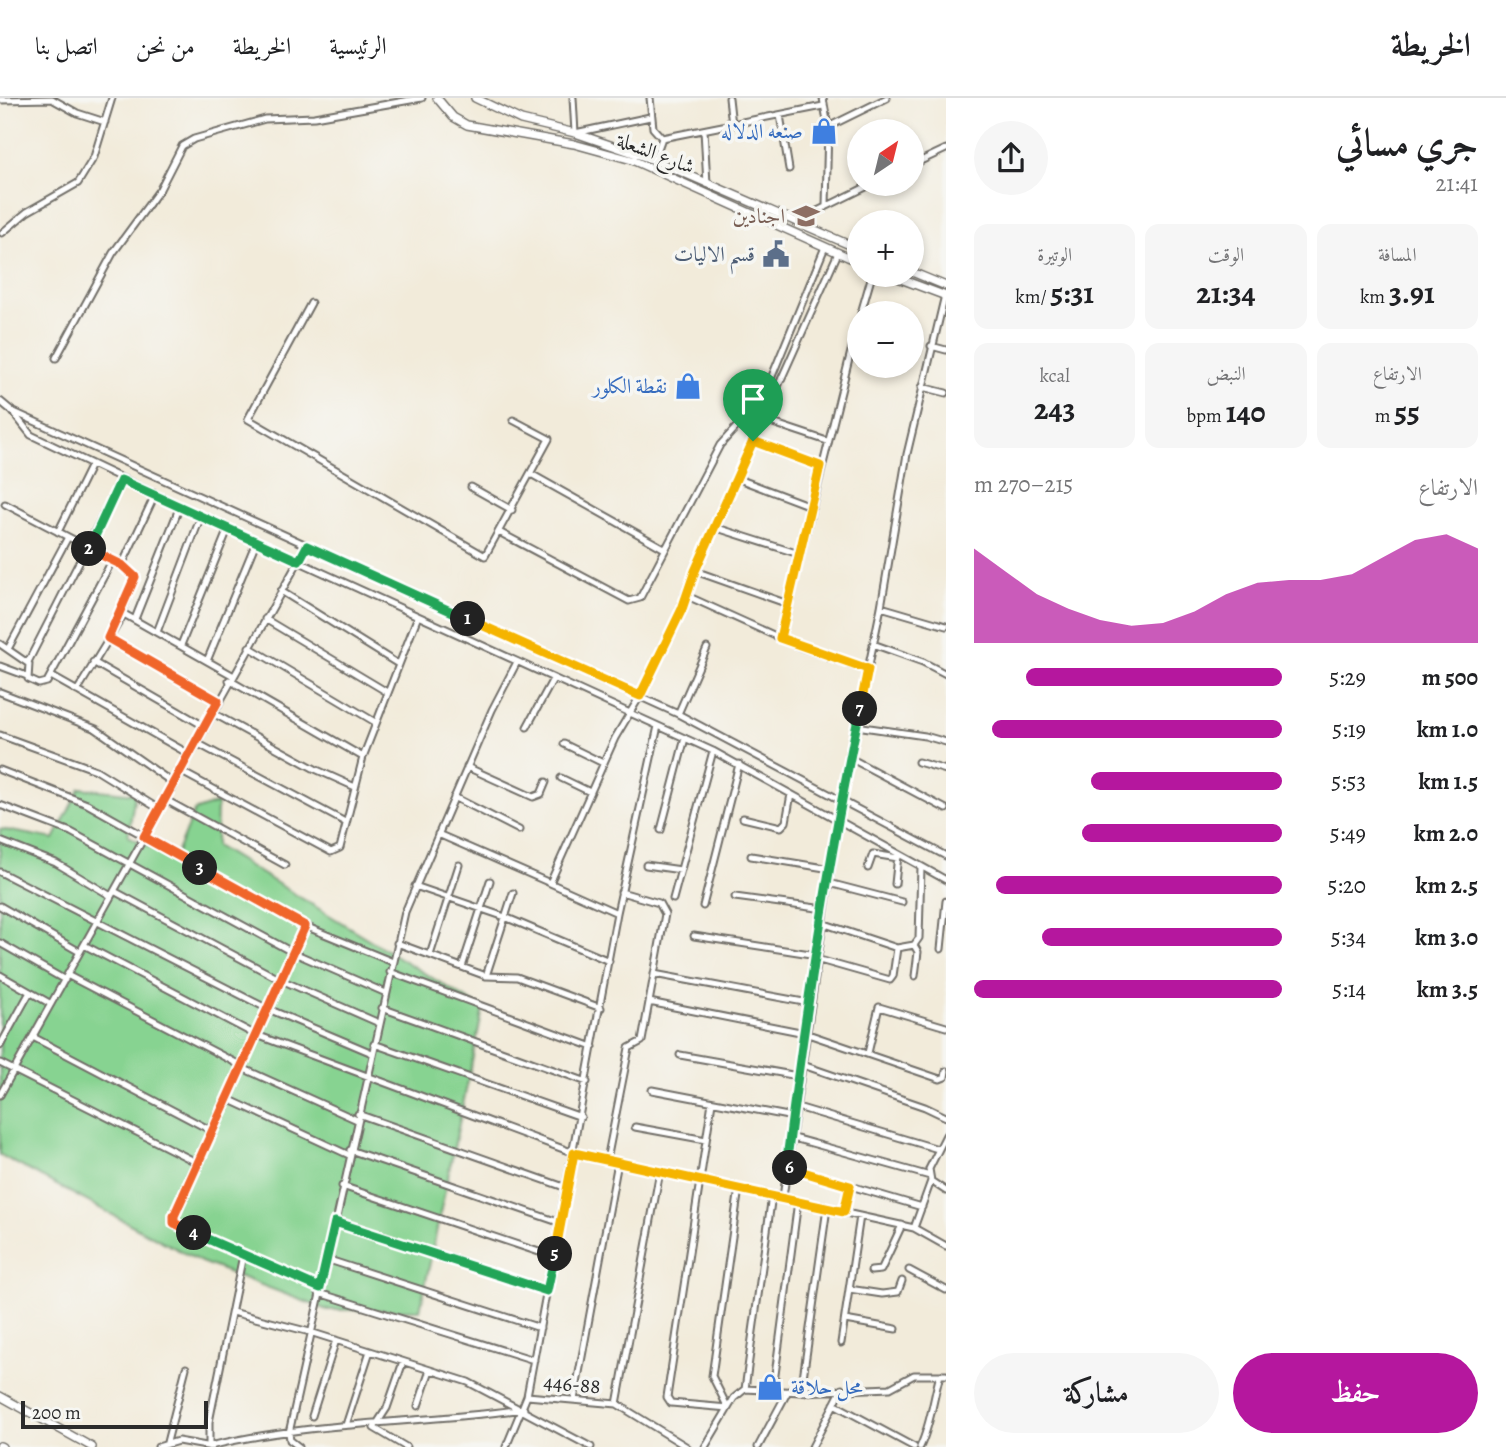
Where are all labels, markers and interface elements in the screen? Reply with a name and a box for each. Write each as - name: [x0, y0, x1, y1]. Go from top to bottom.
- text: الخريطة: [1391, 22, 1471, 67]
- text: اتصل بنا: [35, 30, 98, 62]
- text: من نحن: [136, 30, 195, 62]
- text: الخريطة: [233, 30, 291, 62]
- text: الرئيسية: [329, 30, 387, 62]
- shop icon: صنعه الدلاله: [809, 116, 839, 146]
- text: جري مسائي: [1336, 116, 1478, 168]
- place label: صنعه الدلاله: [721, 117, 803, 145]
- north arrow: [847, 119, 924, 196]
- map controls: [847, 119, 924, 378]
- button: share: [974, 121, 1048, 195]
- street label: شارع الشعلة: [611, 125, 699, 184]
- text: 21:41: [1435, 168, 1478, 199]
- school or university icon: اجنادين: [791, 201, 821, 231]
- place label: اجنادين: [732, 202, 785, 230]
- button: +: [847, 210, 924, 287]
- public building icon: قسم الاليات: [761, 239, 791, 269]
- place label: قسم الاليات: [674, 240, 755, 275]
- text: الوتيرة: [1037, 242, 1072, 268]
- text: الوقت: [1208, 242, 1244, 268]
- text: المسافة: [1378, 242, 1417, 268]
- text: 5:31: [1051, 273, 1094, 313]
- text: 21:34: [1196, 273, 1256, 313]
- text: 3.91: [1389, 273, 1435, 313]
- text: /km: [1015, 284, 1051, 310]
- text: km: [1360, 284, 1389, 310]
- button: −: [847, 301, 924, 378]
- text: النبض: [1206, 361, 1246, 387]
- text: الارتفاع: [1373, 361, 1422, 387]
- text: kcal: [1039, 363, 1070, 389]
- pin: [723, 369, 783, 441]
- shop icon: نقطة الكلور: [673, 371, 703, 401]
- place label: نقطة الكلور: [590, 372, 667, 400]
- icon: arrive: [734, 380, 772, 418]
- text: 243: [1034, 389, 1075, 429]
- text: 140: [1226, 392, 1266, 432]
- text: 55: [1394, 392, 1420, 432]
- text: bpm: [1186, 403, 1226, 429]
- text: m: [1375, 403, 1394, 429]
- text: 215–270 m: [974, 469, 1073, 500]
- text: الارتفاع: [1418, 472, 1478, 503]
- pin: 2: [72, 532, 106, 566]
- text: 2: [84, 535, 93, 561]
- pin: 1: [450, 602, 486, 636]
- text: 1: [464, 605, 471, 631]
- text: 5:29: [1329, 662, 1366, 693]
- text: 500 m: [1422, 662, 1478, 693]
- pin: 7: [842, 692, 878, 726]
- text: 7: [855, 695, 864, 721]
- text: 5:19: [1332, 714, 1366, 745]
- text: 1.0 km: [1417, 714, 1478, 745]
- text: 5:53: [1331, 766, 1366, 797]
- text: 1.5 km: [1418, 766, 1478, 797]
- text: 5:49: [1330, 818, 1366, 849]
- text: 2.0 km: [1414, 818, 1478, 849]
- pin: 3: [182, 850, 218, 886]
- text: 3: [195, 854, 204, 880]
- text: 5:20: [1327, 870, 1366, 901]
- text: 2.5 km: [1416, 870, 1478, 901]
- text: 5:34: [1331, 922, 1366, 953]
- text: 3.0 km: [1415, 922, 1478, 953]
- text: 5:14: [1332, 974, 1366, 1005]
- text: 3.5 km: [1417, 974, 1478, 1005]
- pin: 6: [772, 1150, 808, 1186]
- text: 6: [785, 1154, 794, 1180]
- pin: 4: [176, 1216, 212, 1250]
- text: 4: [189, 1219, 198, 1245]
- pin: 5: [538, 1236, 572, 1272]
- text: 5: [550, 1240, 559, 1266]
- button: مشاركة: [974, 1353, 1219, 1433]
- button: حفظ: [1233, 1353, 1478, 1433]
- street label: 446-88: [542, 1368, 602, 1400]
- shop icon: محل حلاقة: [755, 1372, 785, 1402]
- place label: محل حلاقة: [791, 1373, 863, 1402]
- scale bar: [21, 1398, 208, 1430]
- text: 200 m: [32, 1400, 81, 1426]

